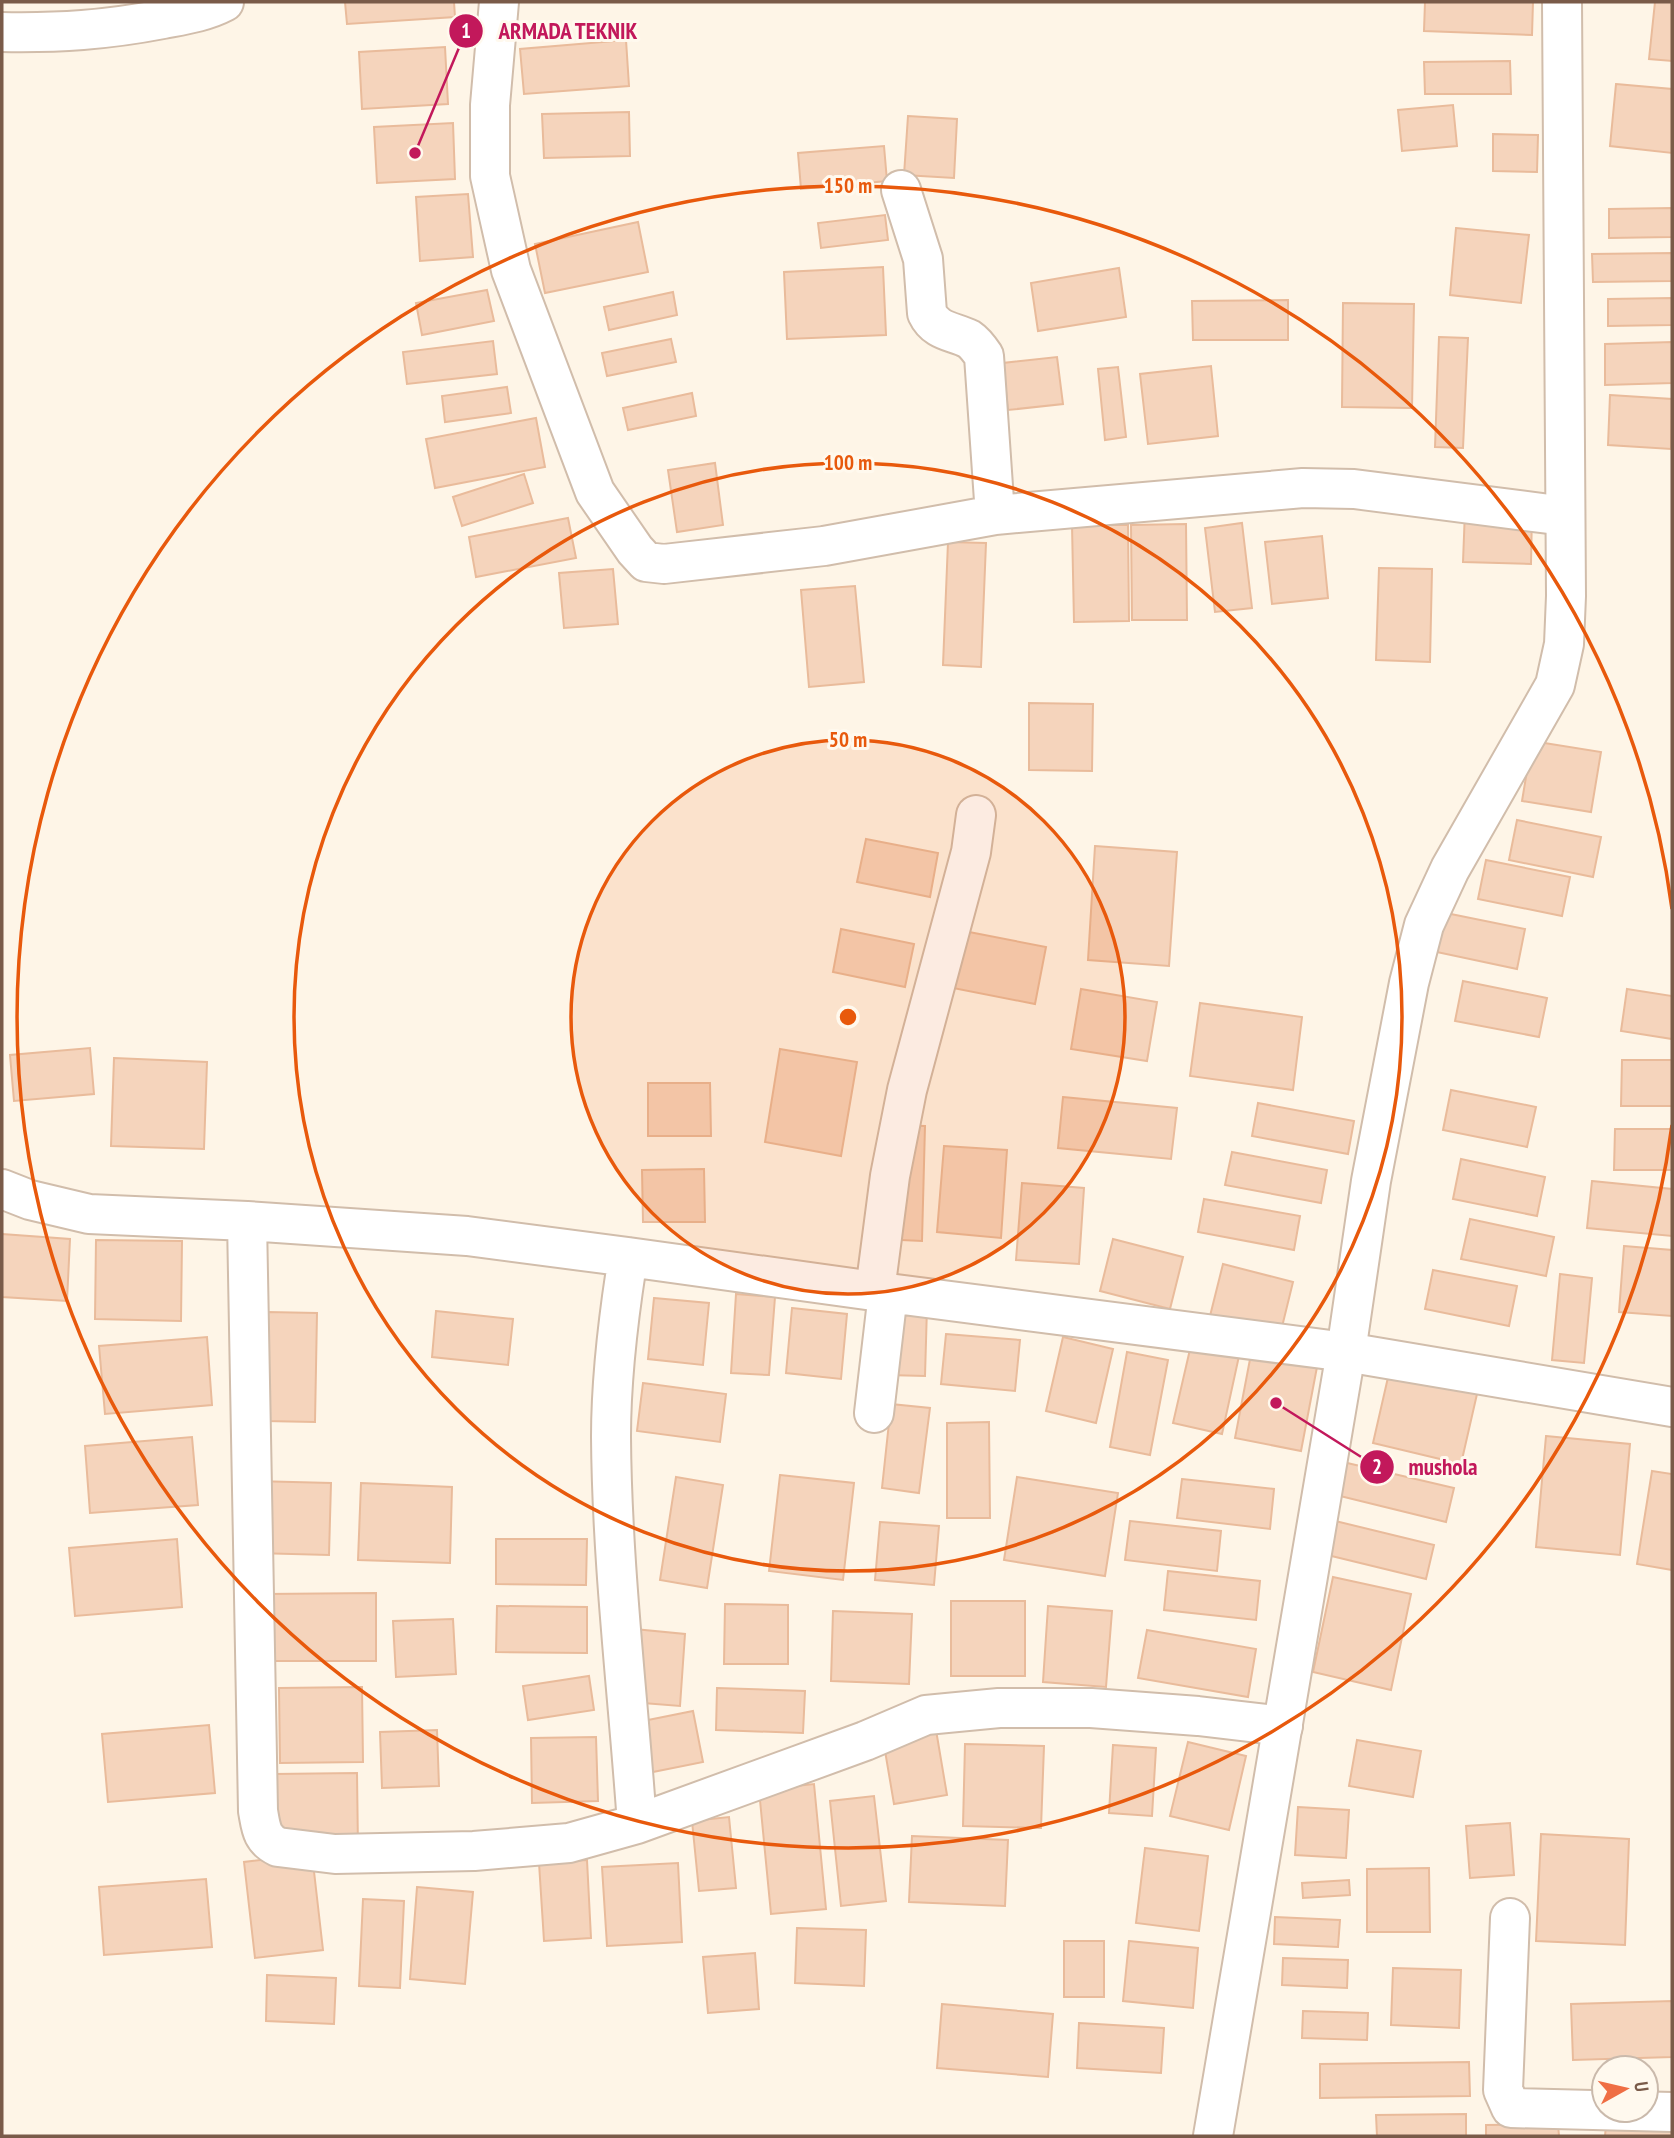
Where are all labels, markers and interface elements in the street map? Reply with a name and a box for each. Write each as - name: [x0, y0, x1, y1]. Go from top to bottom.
- callout: ARMADA TEKNIK: [449, 9, 652, 53]
- text: ARMADA TEKNIK: [498, 16, 637, 45]
- text: 1: [461, 17, 471, 44]
- text: 150 m: [824, 172, 872, 199]
- text: 100 m: [824, 449, 872, 476]
- text: 50 m: [829, 726, 867, 753]
- centre of rings: [836, 1005, 860, 1029]
- callout: mushola: [1359, 1445, 1492, 1489]
- text: mushola: [1408, 1452, 1478, 1481]
- text: 2: [1372, 1453, 1382, 1480]
- north arrow: [1590, 2054, 1660, 2124]
- text: U: [1629, 2080, 1654, 2093]

